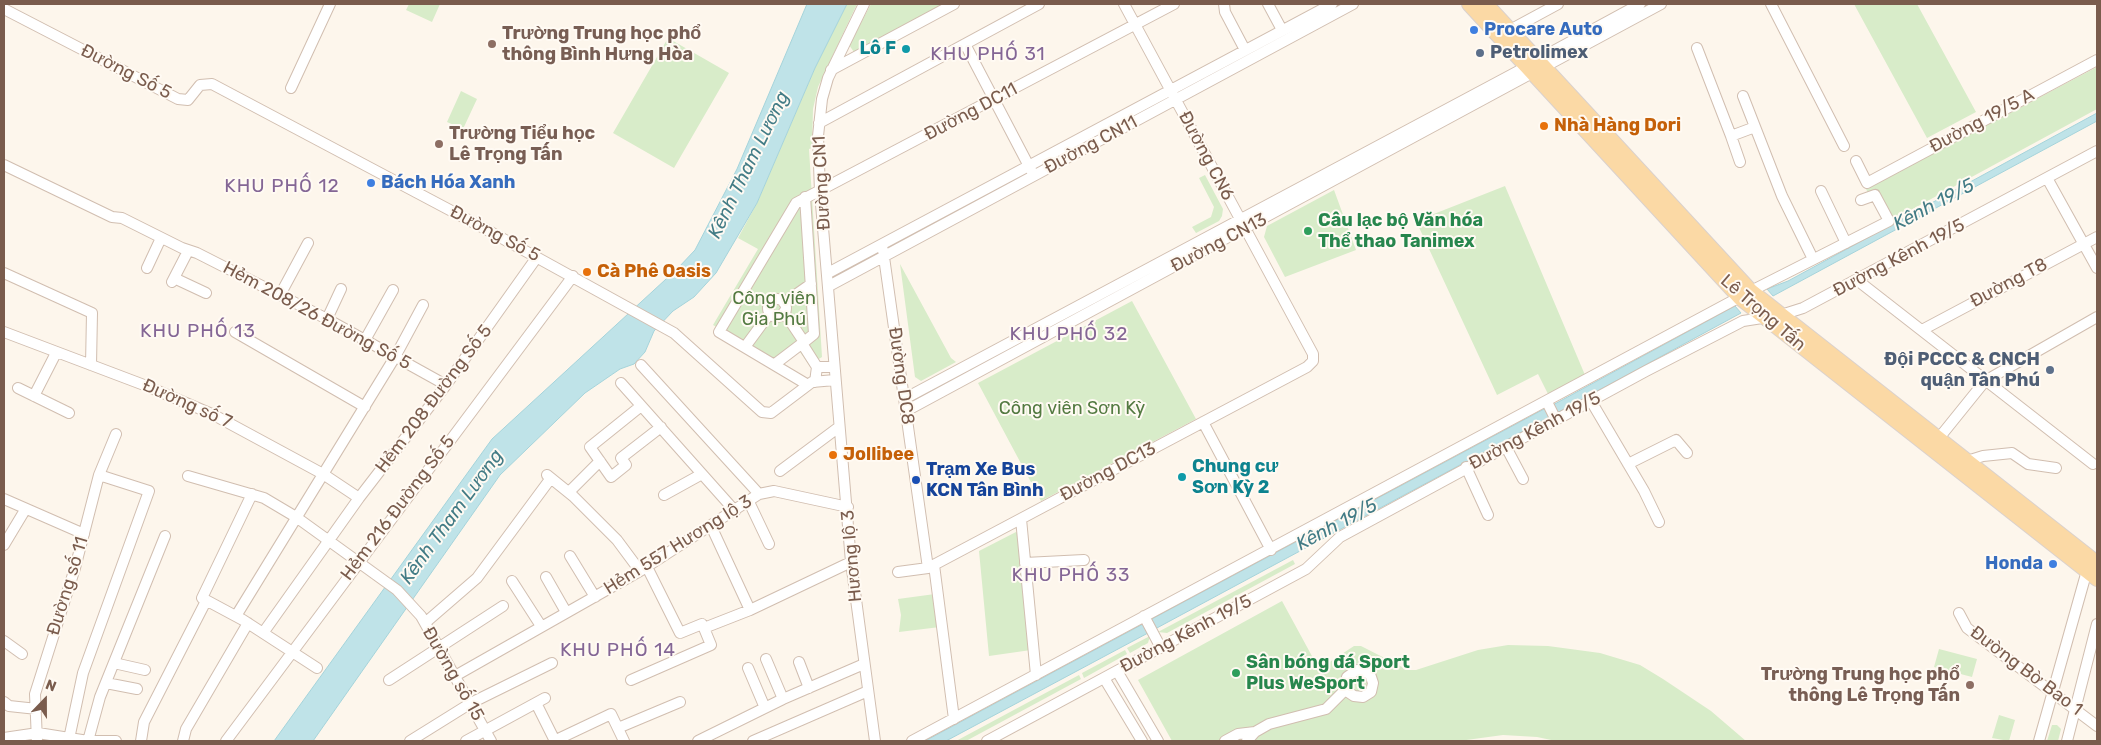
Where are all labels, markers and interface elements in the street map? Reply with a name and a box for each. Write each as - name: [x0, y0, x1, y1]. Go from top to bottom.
- place label: Procare Auto: [1484, 19, 1603, 41]
- place label: Trường Trung học phổ thông Bình Hưng Hòa: [502, 23, 701, 66]
- marker: Procare Auto: [1468, 24, 1480, 36]
- marker: Trường Trung học phổ thông Bình Hưng Hòa: [486, 38, 498, 50]
- place label: Lô F: [859, 38, 896, 60]
- street label: Đường Số 5: [77, 40, 175, 104]
- place label: Petrolimex: [1490, 42, 1588, 64]
- marker: Lô F: [900, 43, 912, 55]
- district label: KHU PHỐ 31: [929, 44, 1047, 66]
- marker: Petrolimex: [1474, 47, 1486, 59]
- street label: Đường DC11: [921, 78, 1021, 146]
- street label: Đường 19/5 A: [1926, 84, 2038, 158]
- water label: Kênh Tham Lương: [704, 88, 794, 242]
- street label: Đường CN6: [1173, 108, 1239, 204]
- street label: Đường CN11: [1041, 111, 1141, 179]
- place label: Nhà Hàng Dori: [1554, 115, 1681, 137]
- marker: Nhà Hàng Dori: [1538, 120, 1550, 132]
- place label: Trường Tiểu học Lê Trọng Tấn: [449, 123, 595, 166]
- street label: Đường CN1: [809, 135, 835, 231]
- marker: Trường Tiểu học Lê Trọng Tấn: [433, 138, 445, 150]
- place label: Bách Hóa Xanh: [381, 172, 516, 194]
- water label: Kênh 19/5: [1889, 174, 1979, 236]
- district label: KHU PHỐ 12: [223, 176, 341, 198]
- marker: Bách Hóa Xanh: [365, 177, 377, 189]
- street label: Đường Số 5: [446, 201, 544, 267]
- street label: Đường CN13: [1167, 209, 1271, 277]
- place label: Câu lạc bộ Văn hóa Thể thao Tanimex: [1318, 210, 1483, 252]
- street label: Đường Kênh 19/5: [1830, 214, 1968, 302]
- marker: Câu lạc bộ Văn hóa Thể thao Tanimex: [1302, 225, 1314, 237]
- street label: Đường T8: [1967, 254, 2051, 312]
- street label: Hẻm 208/26 Đường Số 5: [219, 257, 415, 375]
- place label: Cà Phê Oasis: [597, 261, 711, 283]
- marker: Cà Phê Oasis: [581, 266, 593, 278]
- street label: Lê Trọng Tấn: [1716, 270, 1810, 356]
- park label: Công viên Gia Phú: [732, 288, 816, 330]
- district label: KHU PHỐ 13: [139, 321, 257, 343]
- street label: Hẻm 208 Đường Số 5: [371, 321, 497, 477]
- district label: KHU PHỐ 32: [1008, 324, 1130, 346]
- street label: Đường DC8: [883, 326, 919, 426]
- place label: Đội PCCC & CNCH quận Tân Phú: [1884, 349, 2040, 392]
- marker: Đội PCCC & CNCH quận Tân Phú: [2044, 364, 2056, 376]
- street label: Đường số 7: [139, 375, 235, 433]
- street label: Đường Kênh 19/5: [1466, 387, 1604, 475]
- park label: Công viên Sơn Kỳ: [999, 398, 1145, 420]
- street label: Hẻm 216 Đường Số 5: [336, 431, 460, 585]
- street label: Đường DC13: [1056, 438, 1160, 506]
- place label: Jollibee: [843, 444, 914, 466]
- water label: Kênh Tham Lương: [396, 445, 508, 589]
- marker: Jollibee: [827, 449, 839, 461]
- place label: Chung cư Sơn Kỳ 2: [1192, 456, 1278, 498]
- place label: Trạm Xe Bus KCN Tân Bình: [926, 459, 1044, 502]
- marker: Chung cư Sơn Kỳ 2: [1176, 471, 1188, 483]
- marker: Trạm Xe Bus KCN Tân Bình: [910, 474, 922, 486]
- street label: Hẻm 557 Hương lộ 3: [600, 491, 756, 599]
- water label: Kênh 19/5: [1292, 494, 1382, 556]
- street label: Hương lộ 3: [837, 509, 867, 603]
- street label: Đường số 11: [43, 534, 93, 638]
- place label: Honda: [1985, 553, 2043, 575]
- marker: Honda: [2047, 558, 2059, 570]
- district label: KHU PHỐ 33: [1010, 565, 1132, 587]
- street label: Đường Kênh 19/5: [1117, 590, 1255, 678]
- street label: Đường Bờ Bao 1: [1966, 622, 2086, 720]
- street label: Đường số 15: [417, 623, 489, 725]
- district label: KHU PHỐ 14: [559, 640, 677, 662]
- place label: Sân bóng đá Sport Plus WeSport: [1246, 652, 1410, 694]
- place label: Trường Trung học phổ thông Lê Trọng Tấn: [1761, 664, 1960, 706]
- marker: Sân bóng đá Sport Plus WeSport: [1230, 667, 1242, 679]
- north arrow: [20, 675, 70, 725]
- text: N: [43, 676, 59, 695]
- marker: Trường Trung học phổ thông Lê Trọng Tấn: [1964, 679, 1976, 691]

